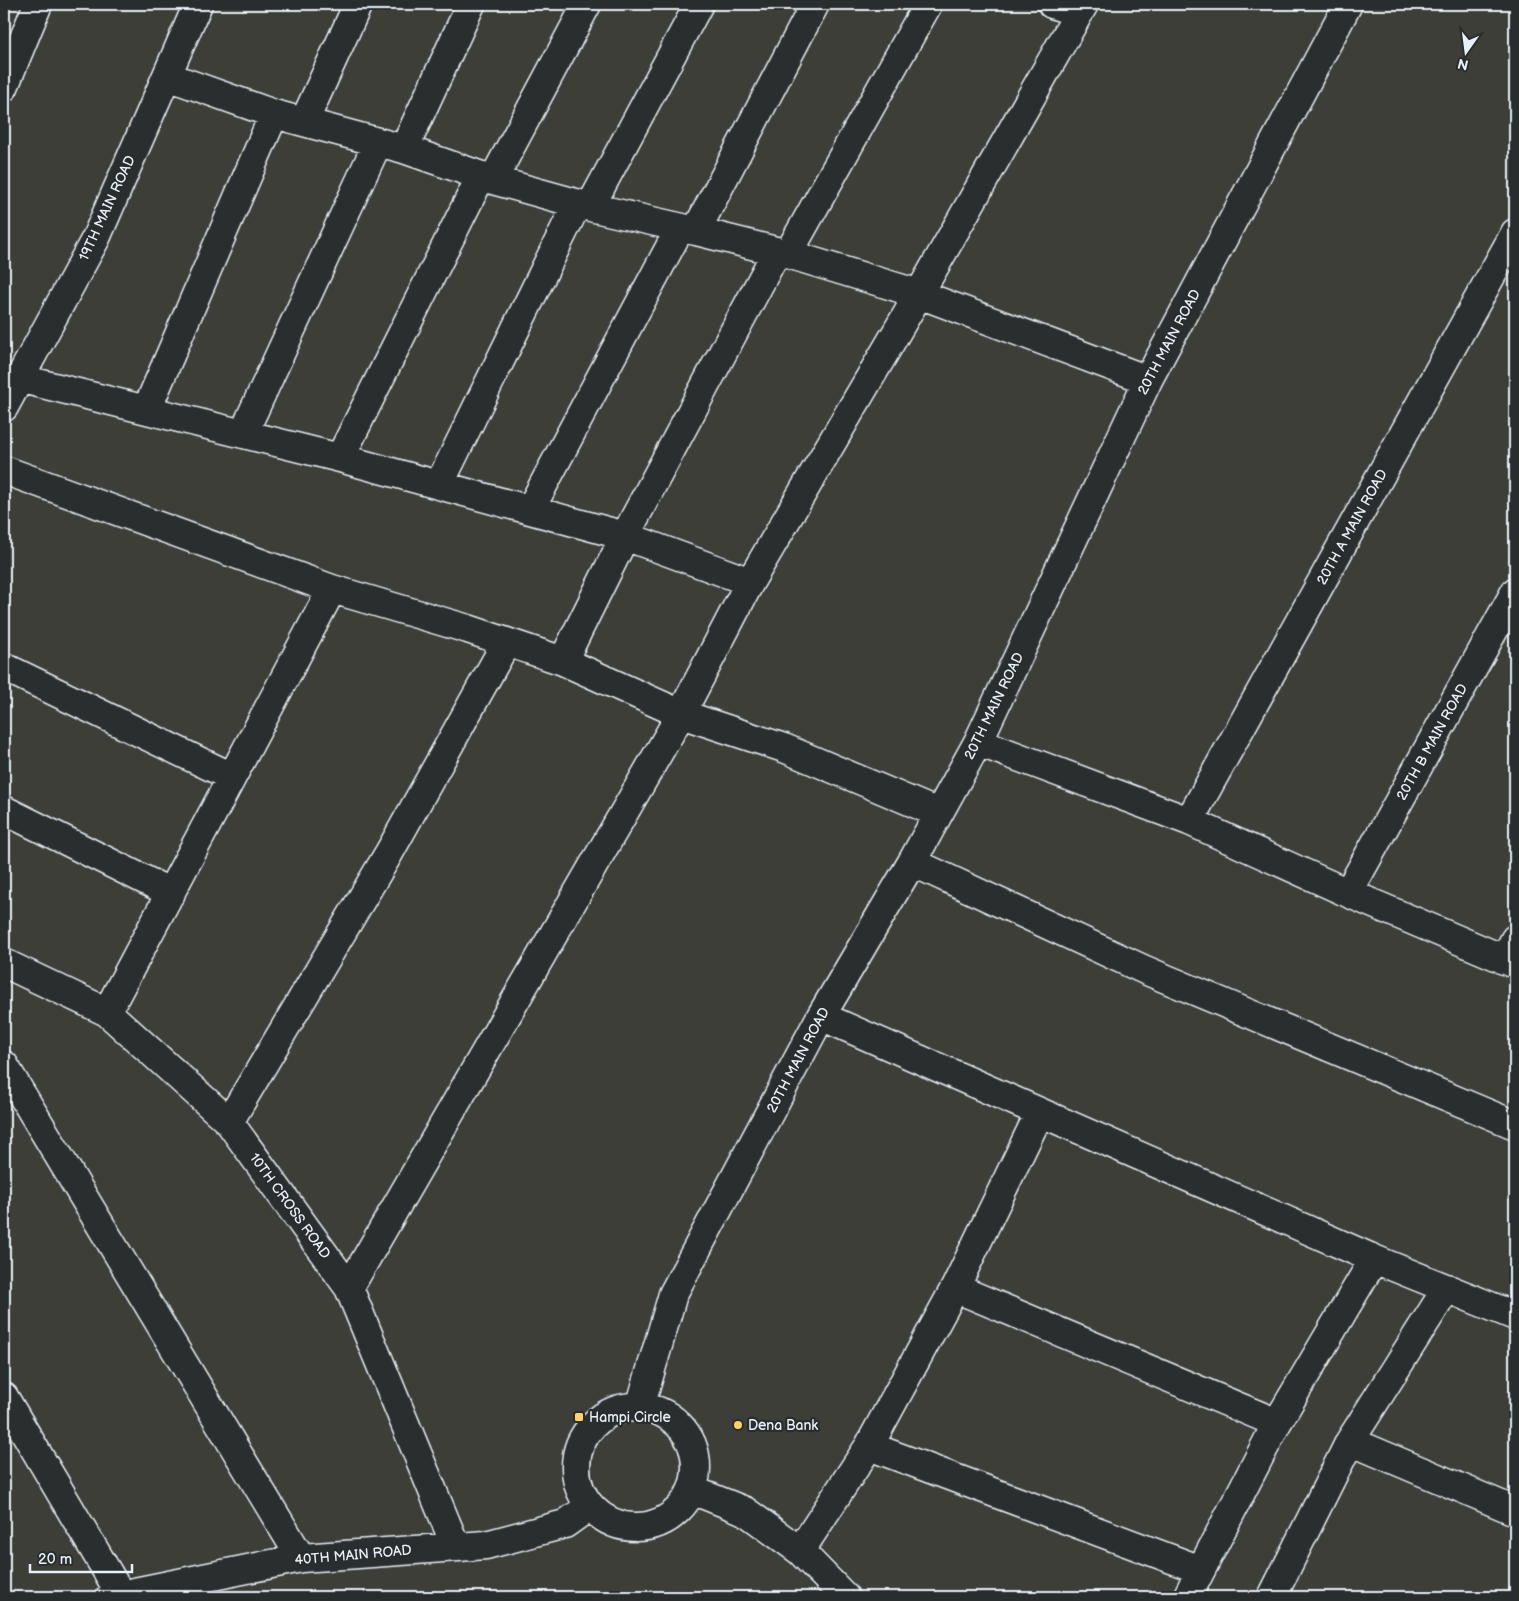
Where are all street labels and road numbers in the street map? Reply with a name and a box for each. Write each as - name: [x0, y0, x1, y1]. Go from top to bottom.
- street label: 19TH MAIN ROAD: [75, 153, 139, 263]
- street label: 20TH MAIN ROAD: [1134, 286, 1204, 398]
- street label: 20TH A MAIN ROAD: [1313, 466, 1391, 588]
- street label: 20TH MAIN ROAD: [961, 650, 1027, 762]
- street label: 20TH B MAIN ROAD: [1393, 681, 1471, 803]
- street label: 20TH MAIN ROAD: [763, 1004, 833, 1116]
- street label: 10TH CROSS ROAD: [246, 1150, 334, 1262]
- street label: 40TH MAIN ROAD: [294, 1541, 412, 1569]

